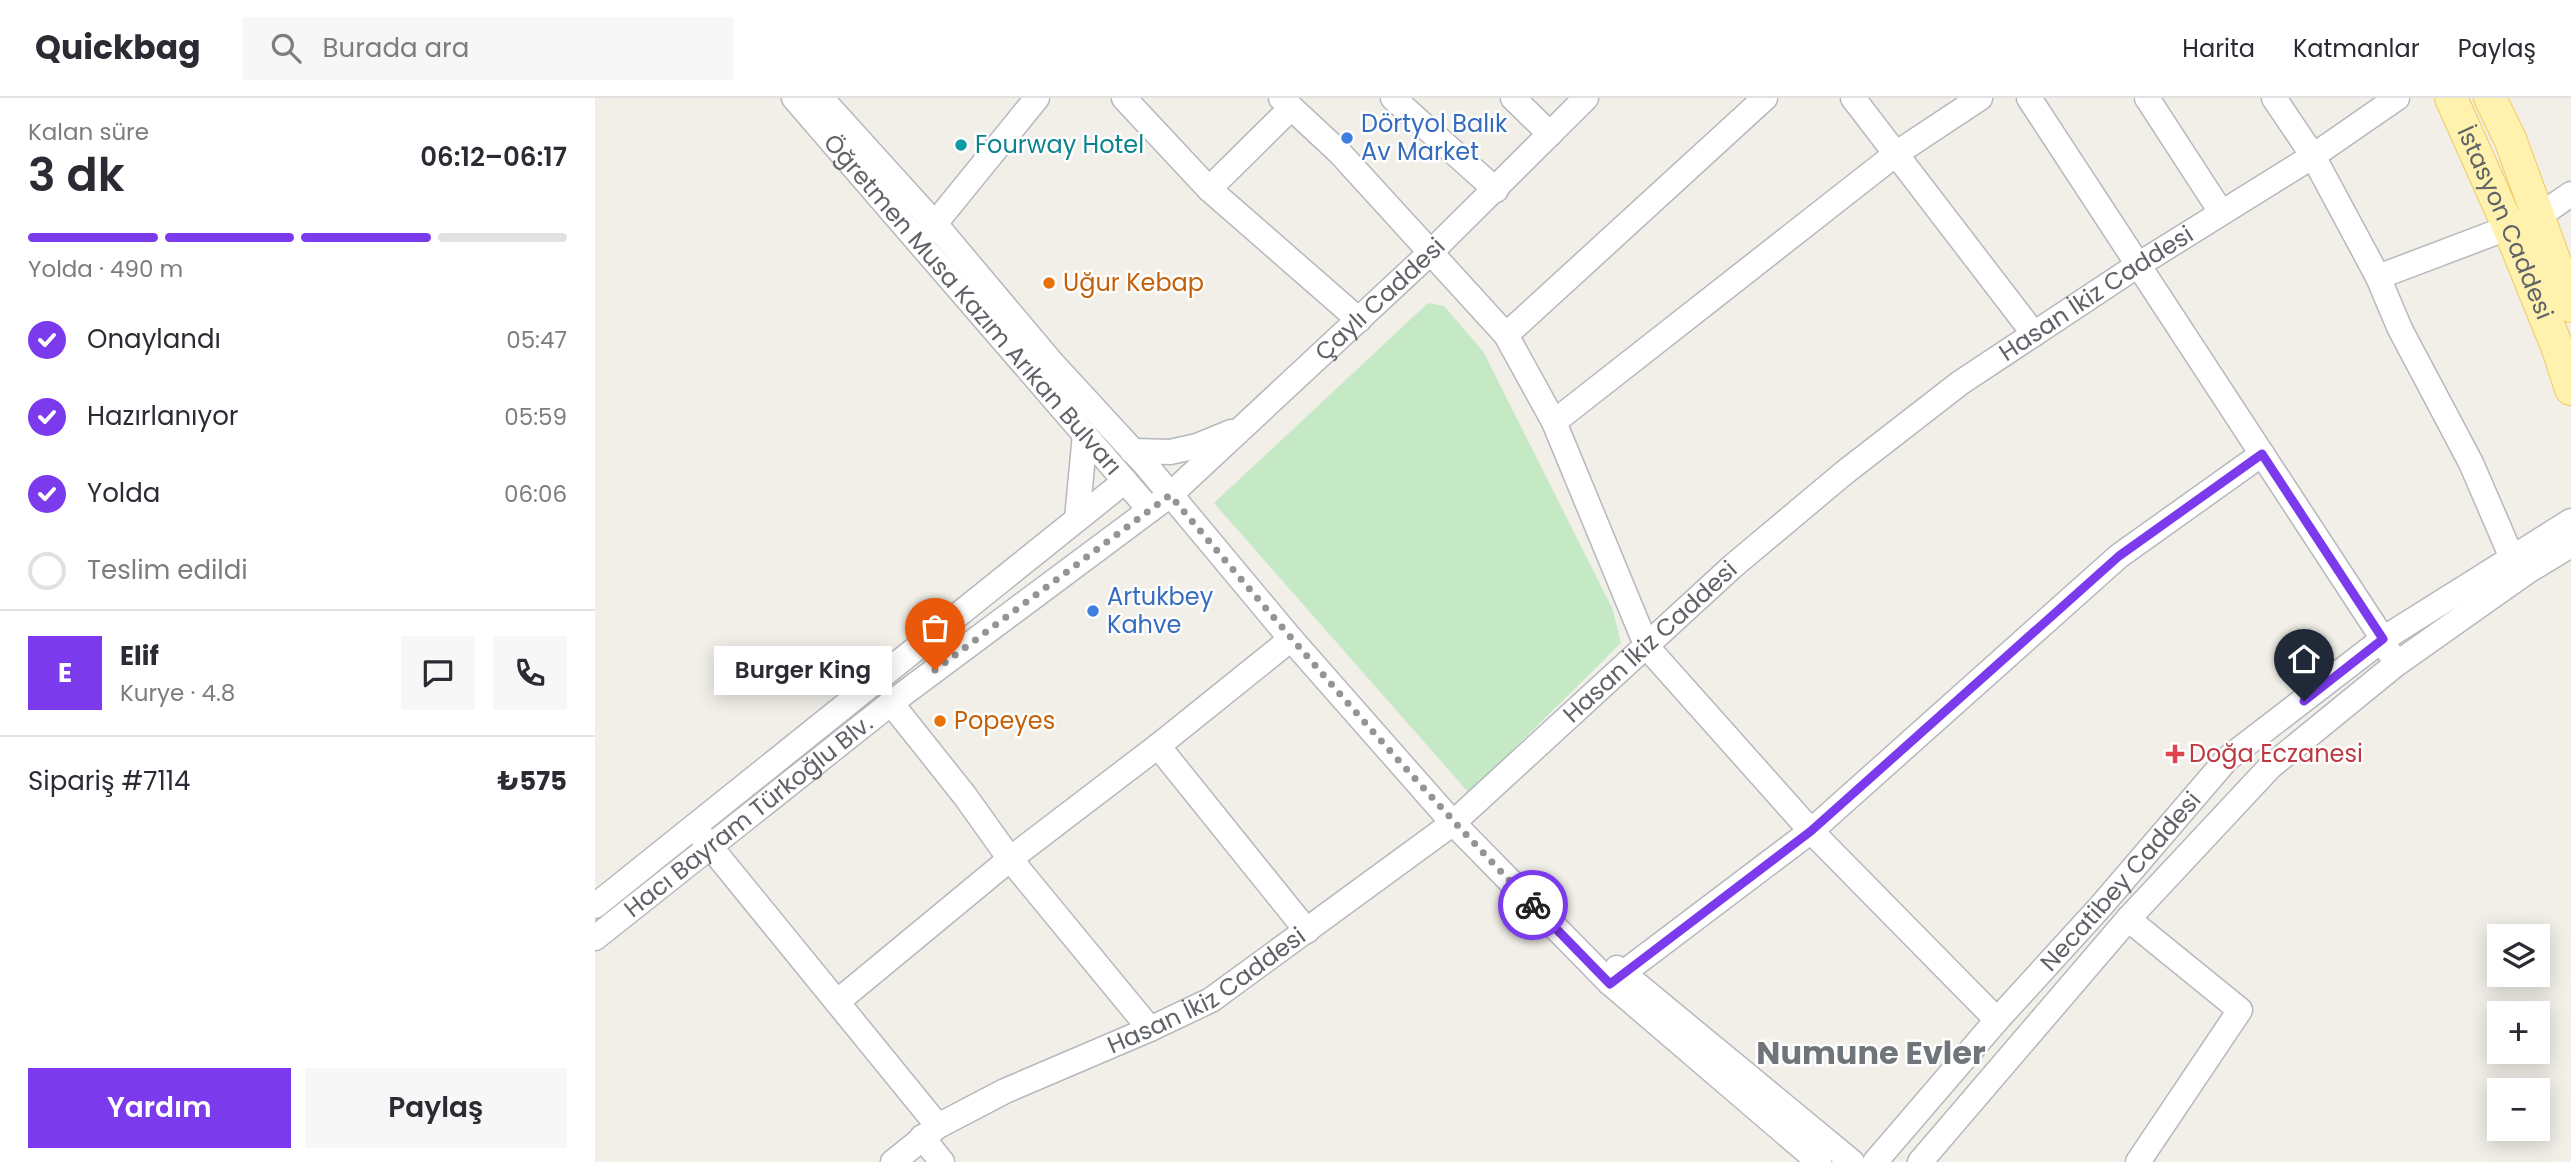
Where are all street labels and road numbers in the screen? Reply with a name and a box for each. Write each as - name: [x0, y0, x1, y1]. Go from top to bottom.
- street label: İstasyon Caddesi: [2450, 121, 2561, 324]
- street label: Öğretmen Musa Kazım Arıkan Bulvarı: [816, 127, 1130, 482]
- street label: Hasan İkiz Caddesi: [1993, 218, 2199, 369]
- street label: Çaylı Caddesi: [1307, 230, 1452, 368]
- street label: Hasan İkiz Caddesi: [1556, 553, 1744, 730]
- street label: Hacı Bayram Türkoğlu Blv.: [617, 707, 879, 925]
- street label: Necatibey Caddesi: [2033, 784, 2208, 978]
- street label: Hasan İkiz Caddesi: [1102, 919, 1312, 1061]

